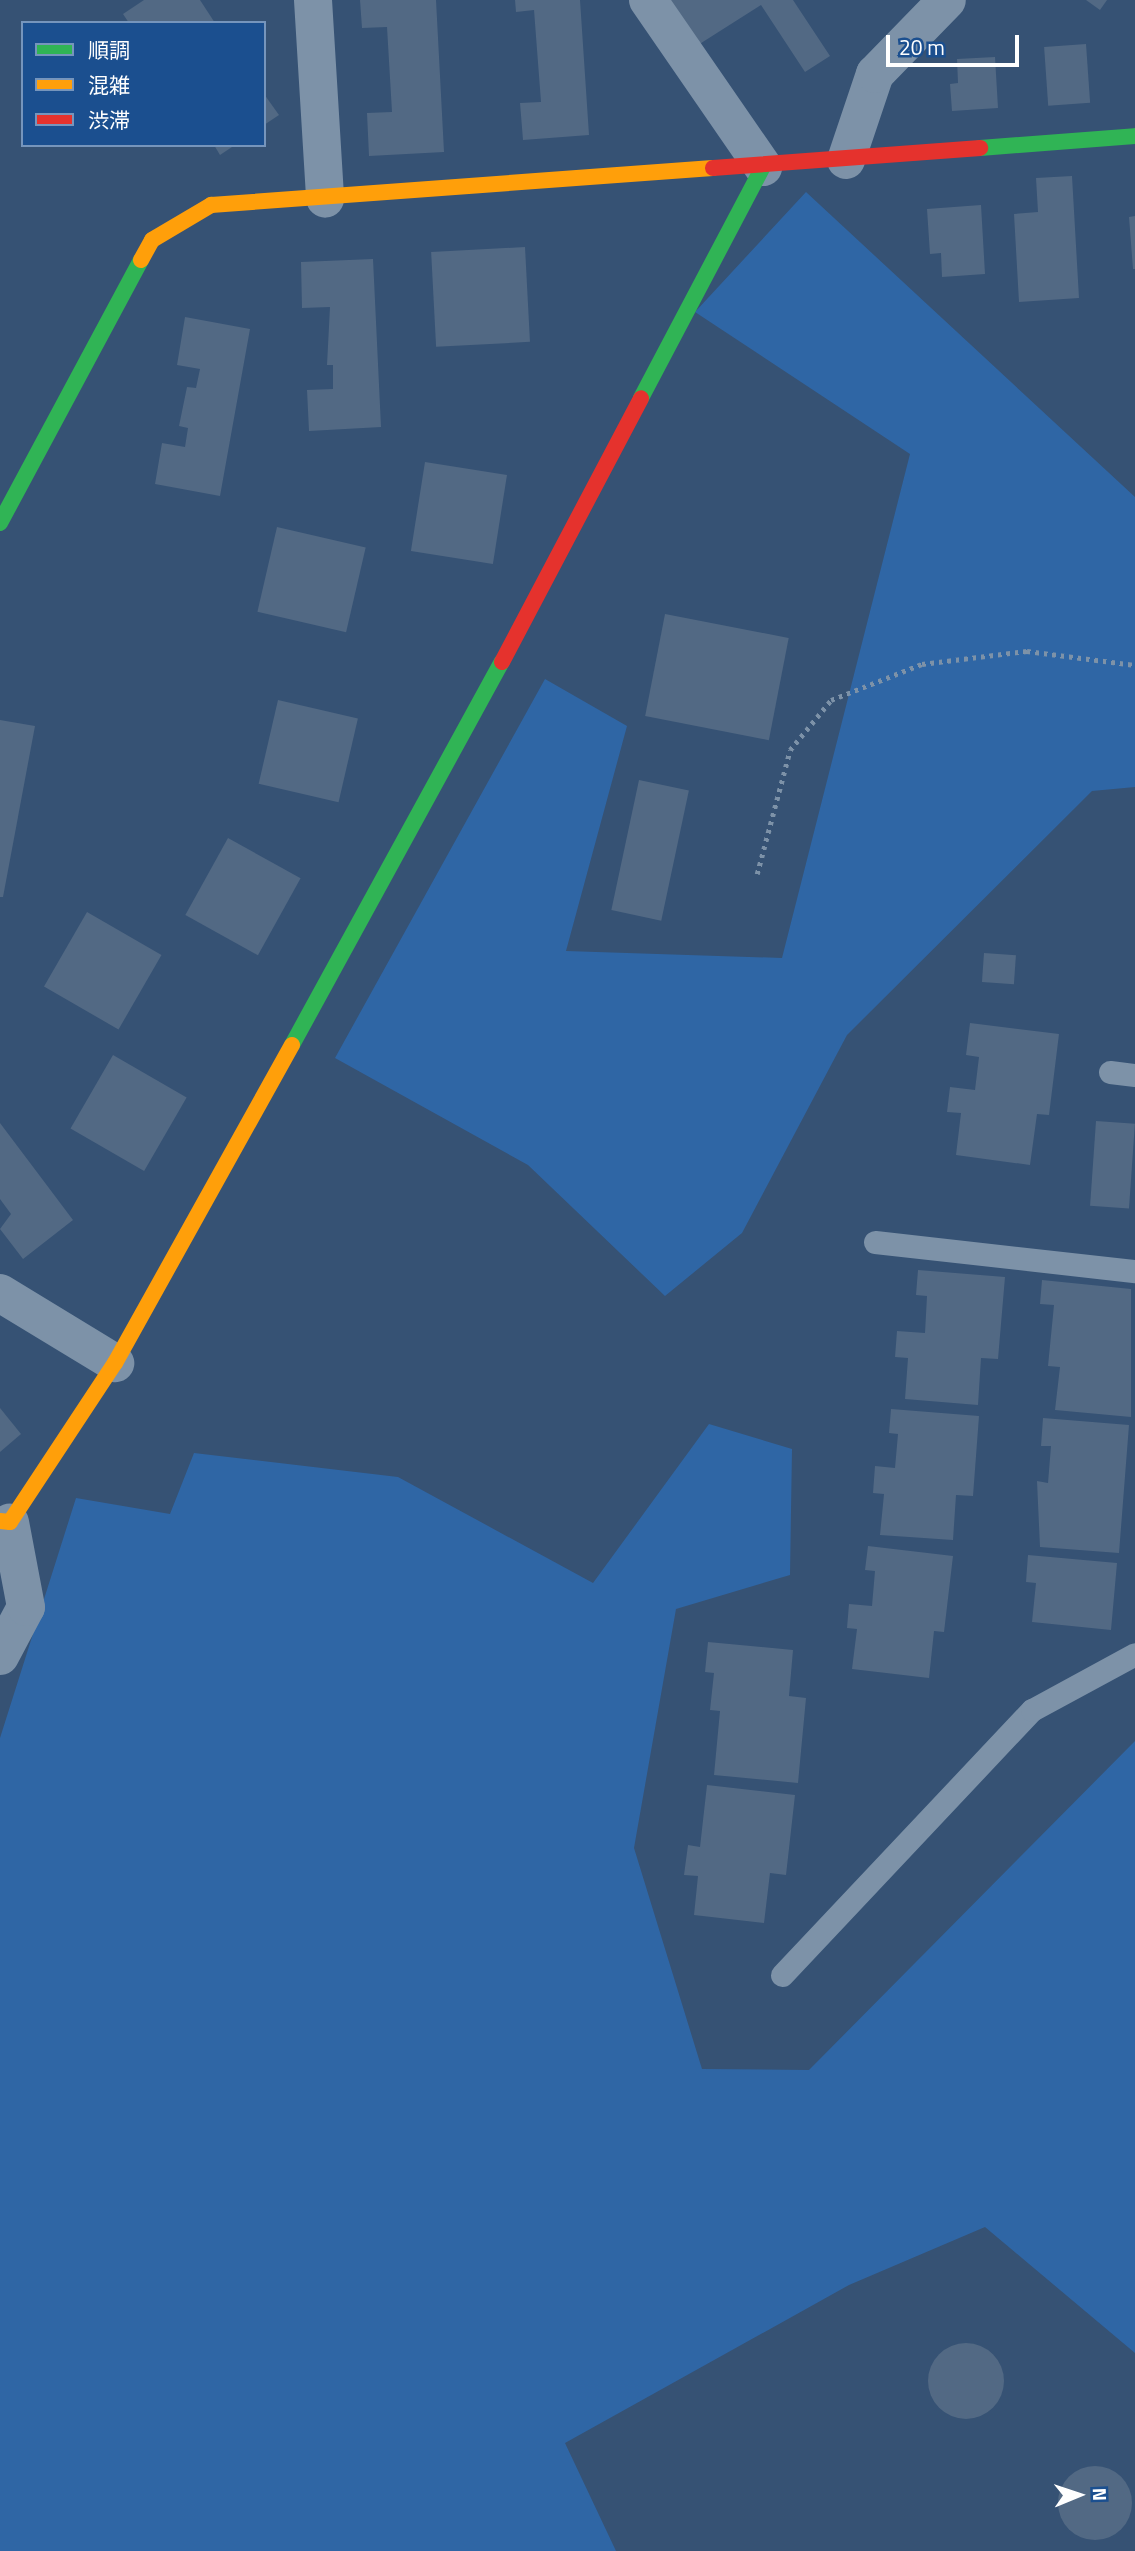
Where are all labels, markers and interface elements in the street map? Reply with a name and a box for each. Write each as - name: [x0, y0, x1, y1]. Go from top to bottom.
- legend: [21, 21, 266, 147]
- scale bar: [890, 21, 1023, 65]
- text: 20 m: [899, 31, 945, 63]
- text: 順調: [88, 34, 130, 66]
- text: 混雑: [88, 69, 130, 101]
- text: 渋滞: [88, 104, 130, 136]
- north arrow: [1044, 2460, 1114, 2530]
- text: N: [1086, 2487, 1115, 2501]

